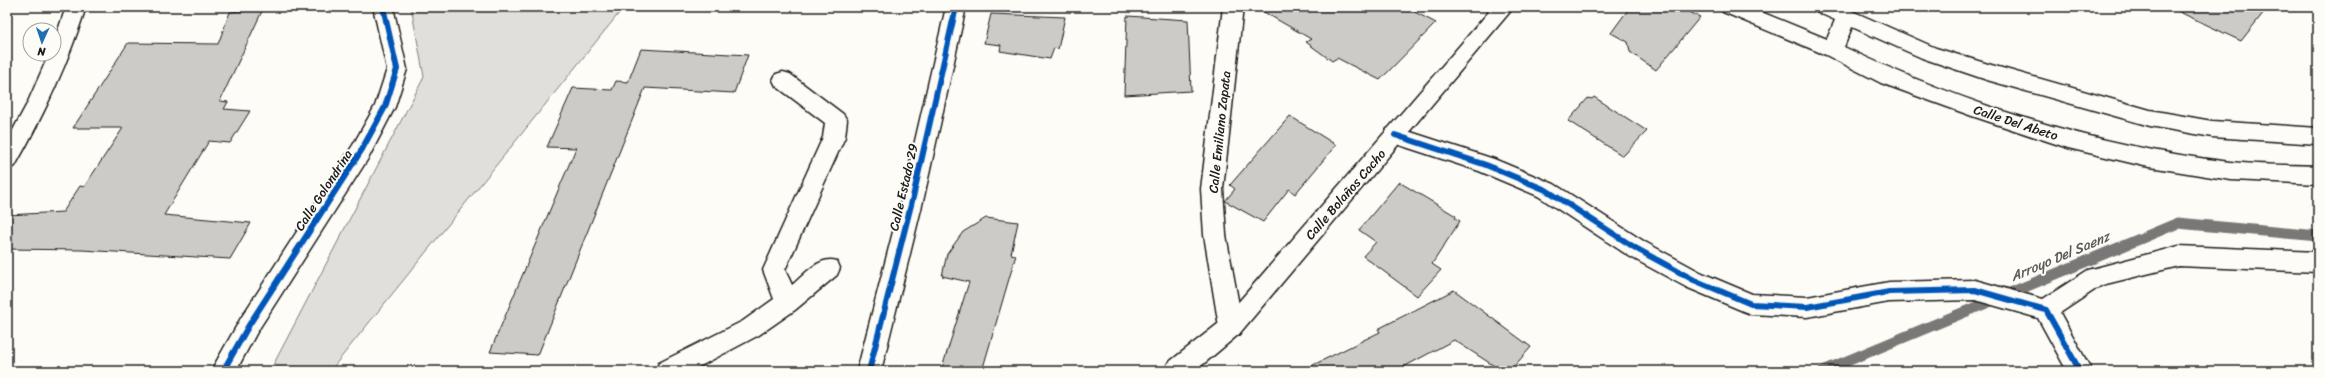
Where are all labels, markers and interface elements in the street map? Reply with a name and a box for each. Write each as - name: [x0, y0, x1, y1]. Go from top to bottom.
- north arrow: [22, 22, 62, 62]
- text: N: [37, 42, 47, 61]
- street label: Calle Emiliano Zapata: [1202, 69, 1237, 194]
- street label: Calle Del Abeto: [1971, 98, 2062, 147]
- street label: Calle Estado 29: [882, 141, 925, 233]
- street label: Calle Bolaños Cacho: [1299, 143, 1392, 245]
- street label: Calle Golondrina: [288, 145, 359, 236]
- water label: Arroyo Del Saenz: [2006, 223, 2116, 289]

